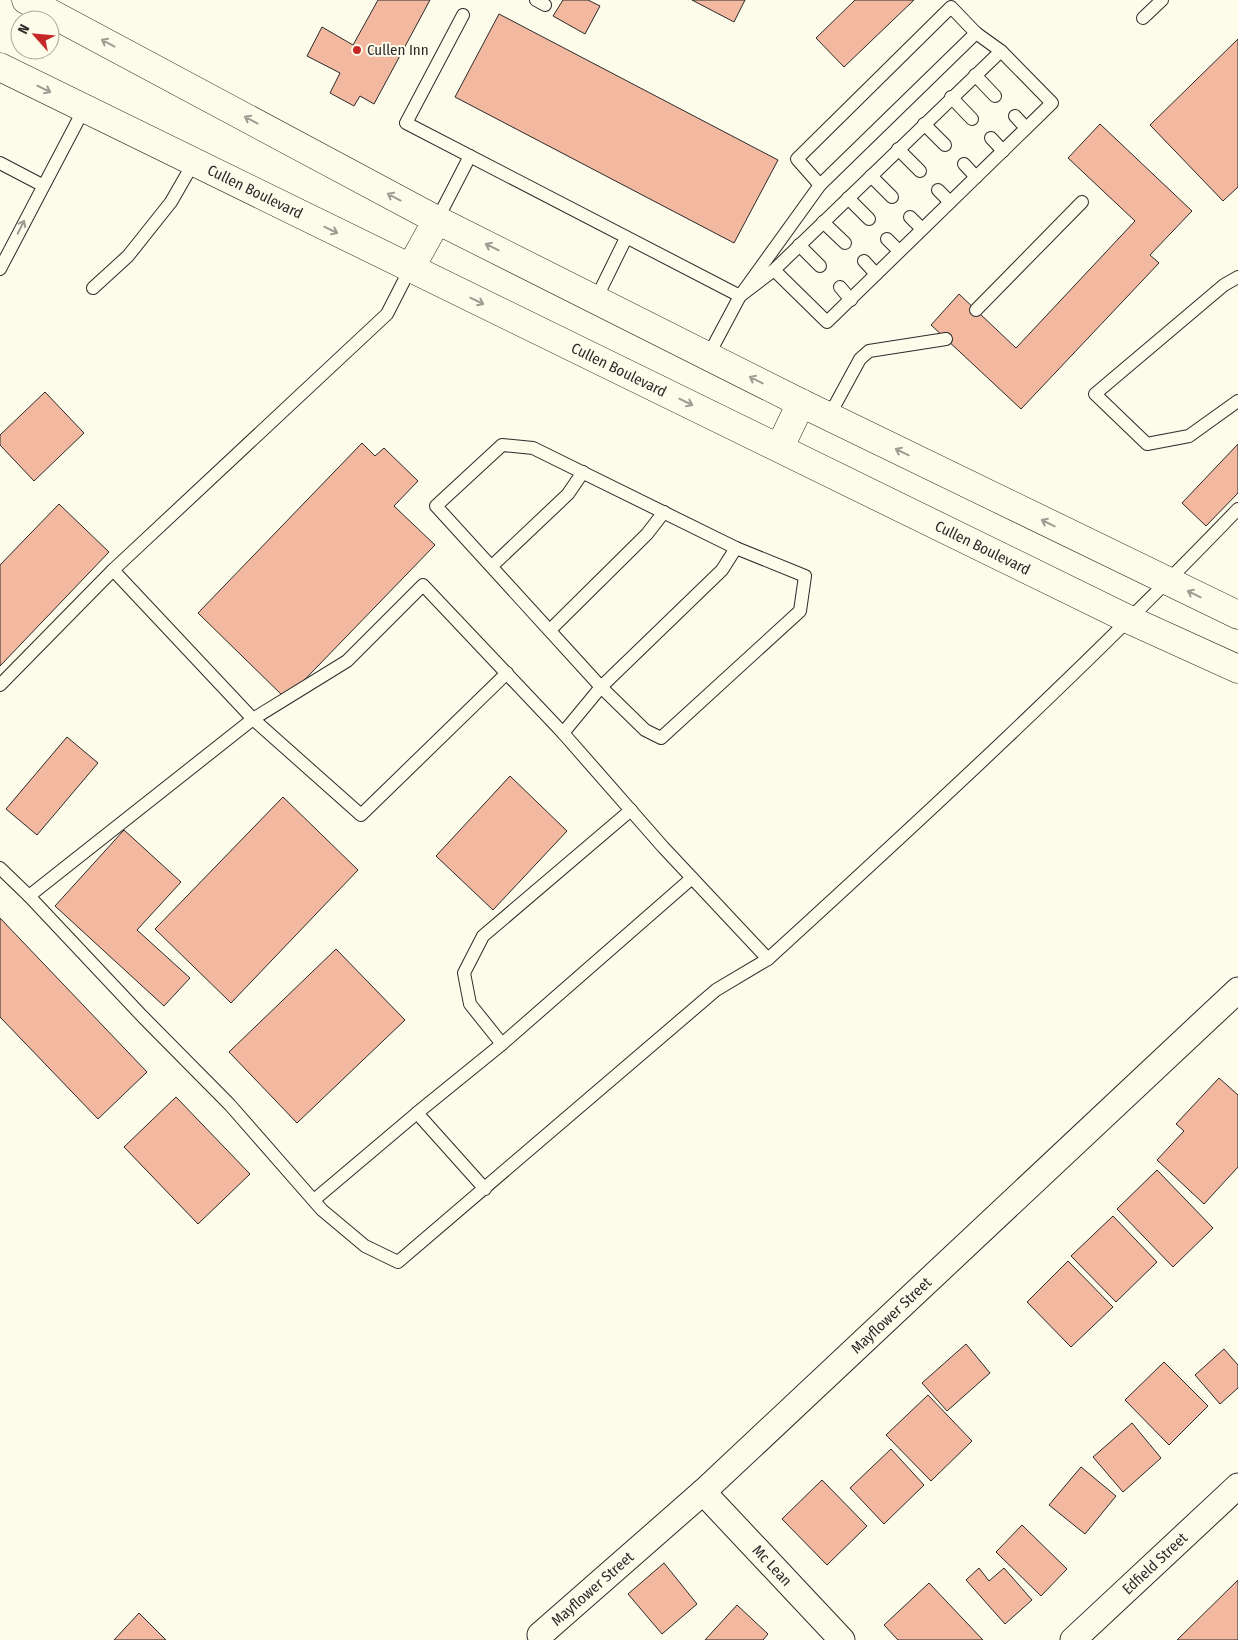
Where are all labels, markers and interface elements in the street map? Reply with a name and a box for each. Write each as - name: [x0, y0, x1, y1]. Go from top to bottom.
- north arrow: [10, 10, 60, 60]
- text: N: [14, 22, 33, 37]
- one-way arrow: [100, 38, 115, 48]
- place label: Cullen Inn: [367, 41, 429, 59]
- marker: Cullen Inn: [351, 44, 363, 56]
- one-way arrow: [36, 84, 51, 94]
- one-way arrow: [243, 115, 258, 125]
- street label: Cullen Boulevard: [204, 161, 306, 223]
- one-way arrow: [387, 192, 402, 201]
- one-way arrow: [17, 220, 26, 235]
- one-way arrow: [323, 226, 338, 235]
- one-way arrow: [485, 242, 500, 251]
- one-way arrow: [469, 297, 484, 306]
- street label: Cullen Boulevard: [568, 339, 669, 401]
- one-way arrow: [749, 375, 764, 384]
- one-way arrow: [678, 398, 693, 407]
- one-way arrow: [895, 447, 910, 456]
- street label: Cullen Boulevard: [932, 517, 1033, 579]
- one-way arrow: [1041, 518, 1056, 527]
- one-way arrow: [1187, 589, 1202, 598]
- street label: Mayflower Street: [847, 1273, 935, 1357]
- street label: Edfield Street: [1119, 1529, 1191, 1598]
- street label: Mc Lean: [749, 1541, 796, 1590]
- street label: Mayflower Street: [548, 1548, 638, 1630]

